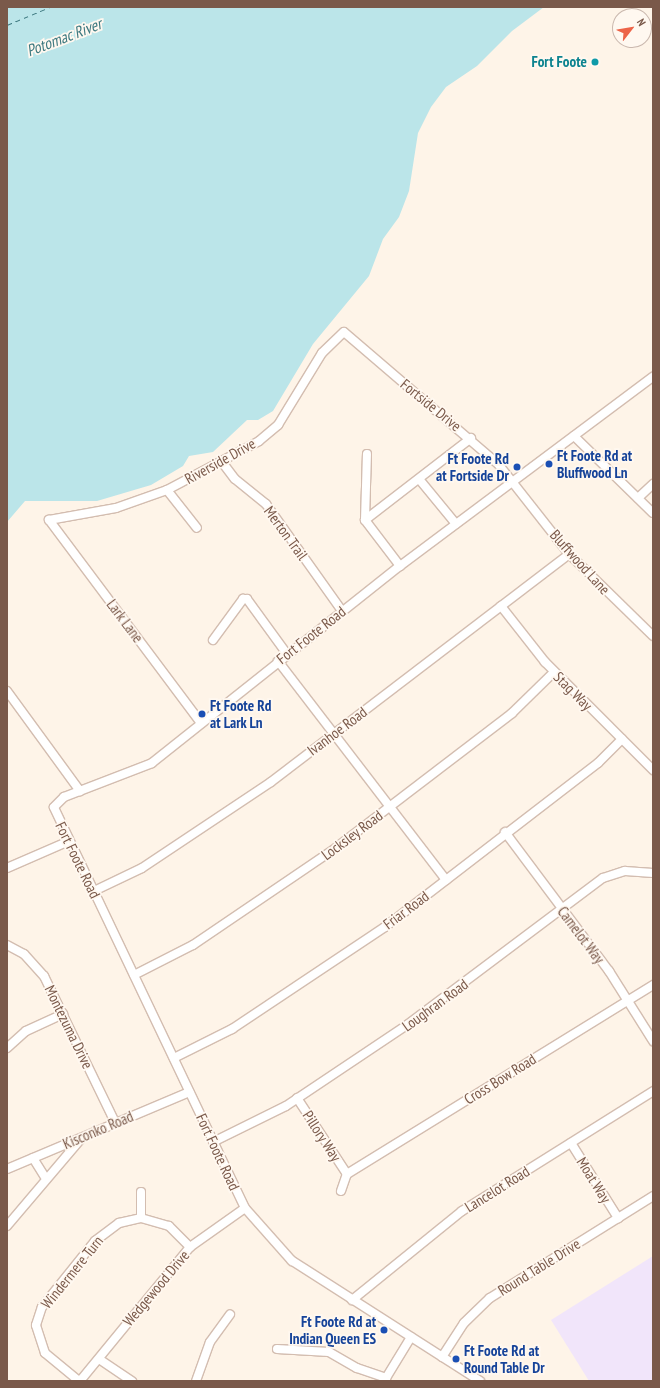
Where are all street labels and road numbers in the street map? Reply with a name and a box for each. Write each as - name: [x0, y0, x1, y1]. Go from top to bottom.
- street label: Fortside Drive: [397, 375, 465, 435]
- street label: Riverside Drive: [182, 434, 258, 488]
- street label: Merton Trail: [260, 502, 312, 564]
- street label: Bluffwood Lane: [546, 526, 614, 598]
- street label: Lark Lane: [103, 596, 147, 646]
- street label: Fort Foote Road: [273, 602, 349, 668]
- street label: Stag Way: [550, 668, 596, 714]
- street label: Ivanhoe Road: [304, 703, 370, 759]
- street label: Locksley Road: [318, 806, 386, 864]
- street label: Fort Foote Road: [52, 819, 104, 901]
- street label: Friar Road: [380, 887, 432, 933]
- street label: Camelot Way: [554, 903, 608, 967]
- street label: Loughran Road: [399, 975, 471, 1035]
- street label: Montezuma Drive: [41, 982, 97, 1072]
- street label: Cross Bow Road: [461, 1050, 539, 1108]
- street label: Kisconko Road: [60, 1107, 136, 1153]
- street label: Pillory Way: [299, 1107, 345, 1165]
- street label: Fort Foote Road: [192, 1111, 244, 1193]
- street label: Moat Way: [573, 1154, 615, 1206]
- street label: Lancelot Road: [461, 1162, 533, 1216]
- street label: Windermere Turn: [37, 1232, 107, 1312]
- street label: Round Table Drive: [494, 1234, 584, 1300]
- street label: Wedgewood Drive: [119, 1246, 193, 1330]

